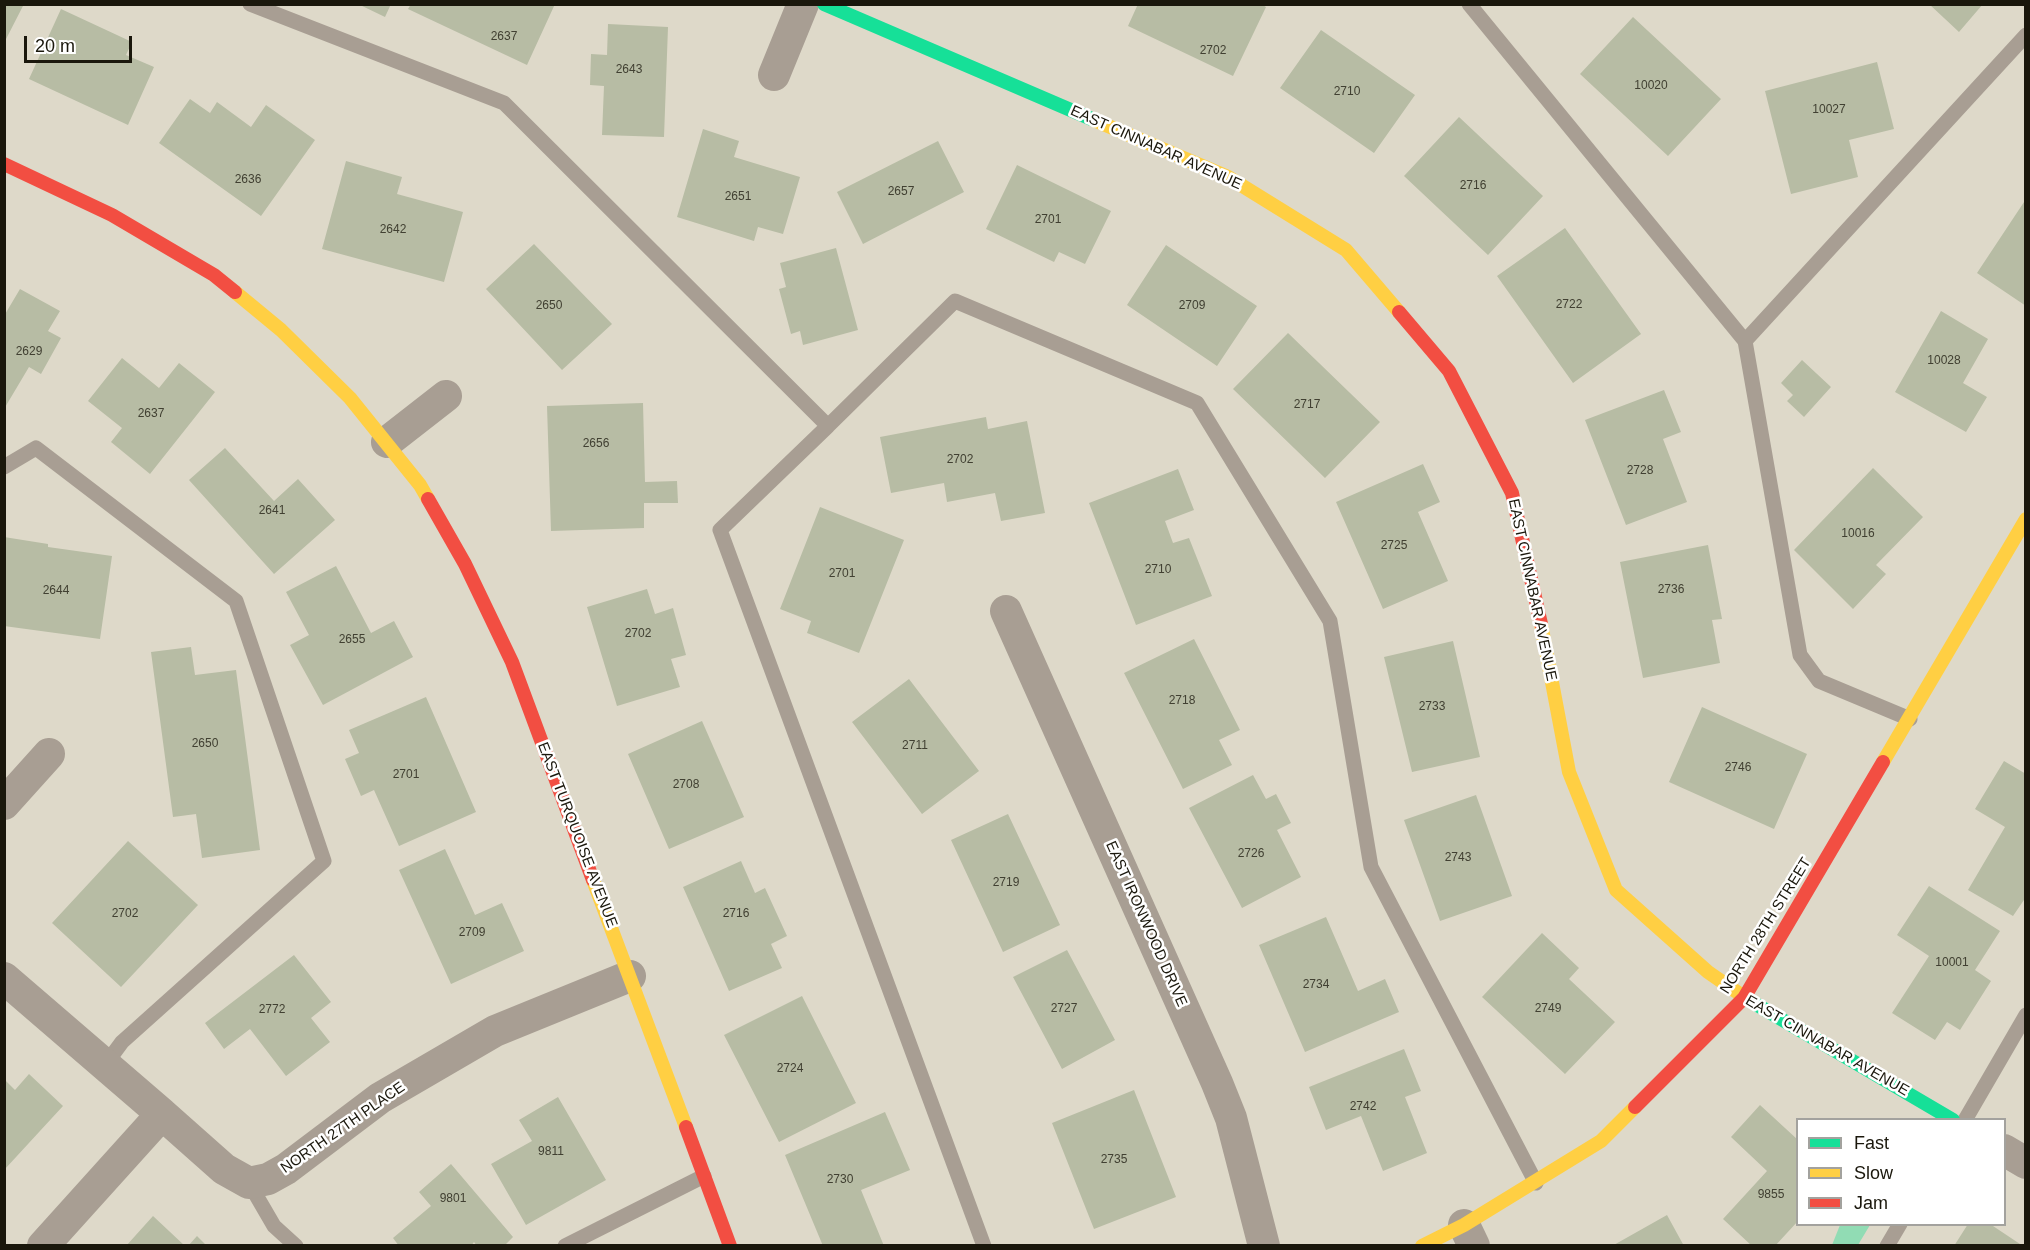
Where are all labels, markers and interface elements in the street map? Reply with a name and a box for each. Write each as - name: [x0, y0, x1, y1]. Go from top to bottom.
- scale bar: [27, 24, 135, 62]
- house number: 2637: [491, 30, 517, 44]
- text: 20 m: [35, 36, 75, 56]
- house number: 2702: [1200, 44, 1226, 58]
- house number: 2643: [616, 63, 642, 77]
- house number: 10020: [1634, 79, 1668, 93]
- house number: 2710: [1334, 85, 1360, 99]
- street label: EAST CINNABAR AVENUE: [1068, 102, 1244, 194]
- house number: 10027: [1812, 103, 1846, 117]
- house number: 2636: [235, 173, 261, 187]
- house number: 2716: [1460, 179, 1486, 193]
- house number: 2657: [888, 185, 914, 199]
- house number: 2651: [725, 190, 751, 204]
- house number: 2701: [1035, 213, 1061, 227]
- house number: 2642: [380, 223, 406, 237]
- house number: 2722: [1556, 298, 1582, 312]
- house number: 2650: [536, 299, 562, 313]
- house number: 2709: [1179, 299, 1205, 313]
- house number: 2629: [16, 345, 42, 359]
- house number: 10028: [1927, 354, 1961, 368]
- house number: 2717: [1294, 398, 1320, 412]
- house number: 2637: [138, 407, 164, 421]
- house number: 2656: [583, 437, 609, 451]
- house number: 2702: [947, 453, 973, 467]
- house number: 2728: [1627, 464, 1653, 478]
- street label: EAST CINNABAR AVENUE: [1504, 497, 1560, 683]
- house number: 2641: [259, 504, 285, 518]
- house number: 10016: [1841, 527, 1875, 541]
- house number: 2725: [1381, 539, 1407, 553]
- house number: 2710: [1145, 563, 1171, 577]
- house number: 2701: [829, 567, 855, 581]
- house number: 2736: [1658, 583, 1684, 597]
- house number: 2644: [43, 584, 69, 598]
- house number: 2702: [625, 627, 651, 641]
- house number: 2655: [339, 633, 365, 647]
- house number: 2718: [1169, 694, 1195, 708]
- house number: 2733: [1419, 700, 1445, 714]
- house number: 2650: [192, 737, 218, 751]
- house number: 2711: [902, 739, 928, 753]
- street label: EAST TURQUOISE AVENUE: [533, 740, 621, 930]
- house number: 2746: [1725, 761, 1751, 775]
- house number: 2701: [393, 768, 419, 782]
- house number: 2708: [673, 778, 699, 792]
- street label: EAST IRONWOOD DRIVE: [1101, 838, 1191, 1010]
- house number: 2726: [1238, 847, 1264, 861]
- house number: 2743: [1445, 851, 1471, 865]
- street label: NORTH 28TH STREET: [1717, 855, 1815, 997]
- house number: 2719: [993, 876, 1019, 890]
- house number: 2702: [112, 907, 138, 921]
- house number: 2716: [723, 907, 749, 921]
- house number: 2709: [459, 926, 485, 940]
- house number: 10001: [1935, 956, 1969, 970]
- house number: 2734: [1303, 978, 1329, 992]
- street label: EAST CINNABAR AVENUE: [1742, 992, 1912, 1100]
- house number: 2727: [1051, 1002, 1077, 1016]
- house number: 2749: [1535, 1002, 1561, 1016]
- house number: 2772: [259, 1003, 285, 1017]
- house number: 2724: [777, 1062, 803, 1076]
- street label: NORTH 27TH PLACE: [278, 1078, 408, 1178]
- house number: 2742: [1350, 1100, 1376, 1114]
- legend: [1796, 1118, 2006, 1226]
- text: Fast: [1854, 1133, 1889, 1153]
- house number: 9811: [538, 1145, 564, 1159]
- house number: 2735: [1101, 1153, 1127, 1167]
- text: Slow: [1854, 1163, 1893, 1183]
- house number: 2730: [827, 1173, 853, 1187]
- house number: 9855: [1758, 1188, 1784, 1202]
- house number: 9801: [440, 1192, 466, 1206]
- text: Jam: [1854, 1193, 1888, 1213]

